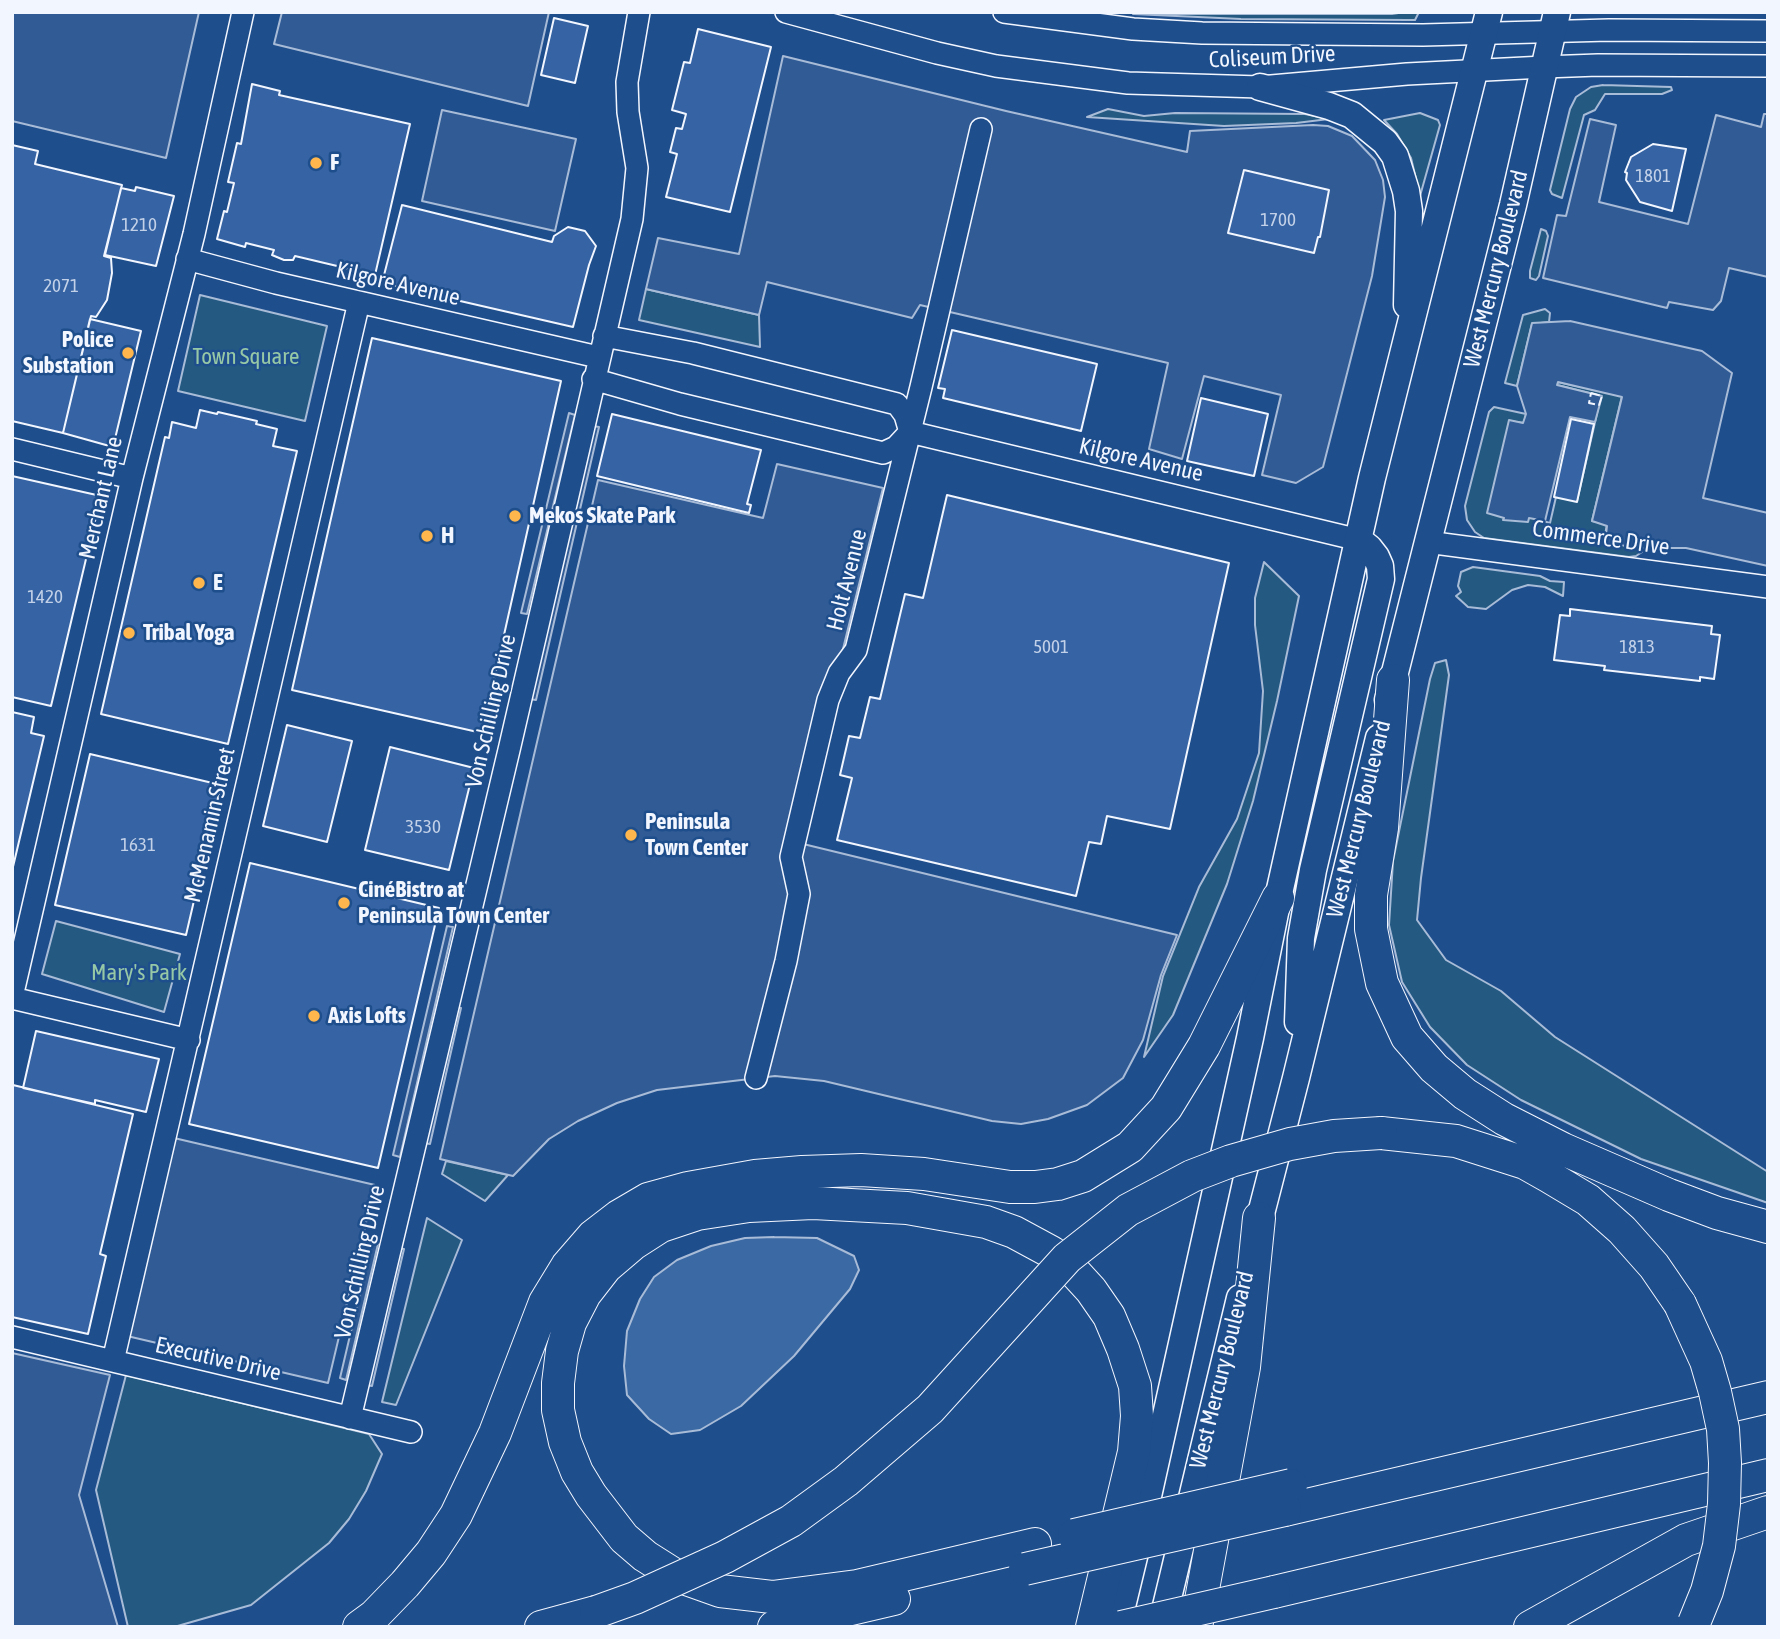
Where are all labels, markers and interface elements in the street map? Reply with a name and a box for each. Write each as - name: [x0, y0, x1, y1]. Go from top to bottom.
- street label: Coliseum Drive: [1208, 40, 1336, 74]
- place label: F: [330, 149, 339, 177]
- marker: F: [308, 155, 324, 171]
- house number: 1801: [1635, 165, 1671, 187]
- street label: West Mercury Boulevard: [1458, 167, 1534, 371]
- house number: 1700: [1260, 209, 1296, 231]
- house number: 1210: [121, 214, 157, 236]
- street label: Kilgore Avenue: [333, 256, 463, 312]
- house number: 2071: [43, 275, 79, 297]
- place label: Police Substation: [23, 326, 114, 380]
- park label: Town Square: [193, 343, 299, 371]
- marker: Police Substation: [120, 345, 136, 361]
- street label: Kilgore Avenue: [1076, 432, 1206, 488]
- street label: Merchant Lane: [73, 434, 129, 562]
- place label: Mekos Skate Park: [529, 502, 675, 530]
- marker: Mekos Skate Park: [507, 508, 523, 524]
- street label: Commerce Drive: [1531, 515, 1671, 561]
- place label: H: [441, 522, 454, 550]
- street label: Holt Avenue: [821, 526, 873, 634]
- marker: H: [419, 528, 435, 544]
- place label: E: [213, 569, 223, 597]
- marker: E: [191, 575, 207, 591]
- house number: 1420: [27, 586, 63, 608]
- place label: Tribal Yoga: [143, 619, 234, 647]
- marker: Tribal Yoga: [121, 625, 137, 641]
- street label: Von Schilling Drive: [460, 632, 522, 790]
- house number: 5001: [1033, 636, 1069, 658]
- house number: 1813: [1619, 636, 1655, 658]
- street label: West Mercury Boulevard: [1321, 717, 1397, 921]
- street label: McMenamin Street: [179, 745, 241, 905]
- place label: Peninsula Town Center: [645, 808, 748, 862]
- house number: 3530: [405, 816, 441, 838]
- marker: Peninsula Town Center: [623, 827, 639, 843]
- house number: 1631: [120, 834, 156, 856]
- place label: CinéBistro at Peninsula Town Center: [358, 876, 549, 930]
- marker: CinéBistro at Peninsula Town Center: [336, 895, 352, 911]
- park label: Mary's Park: [91, 959, 187, 987]
- place label: Axis Lofts: [328, 1002, 406, 1030]
- marker: Axis Lofts: [306, 1008, 322, 1024]
- street label: Von Schilling Drive: [329, 1183, 391, 1341]
- street label: West Mercury Boulevard: [1184, 1268, 1260, 1472]
- street label: Executive Drive: [152, 1331, 284, 1387]

